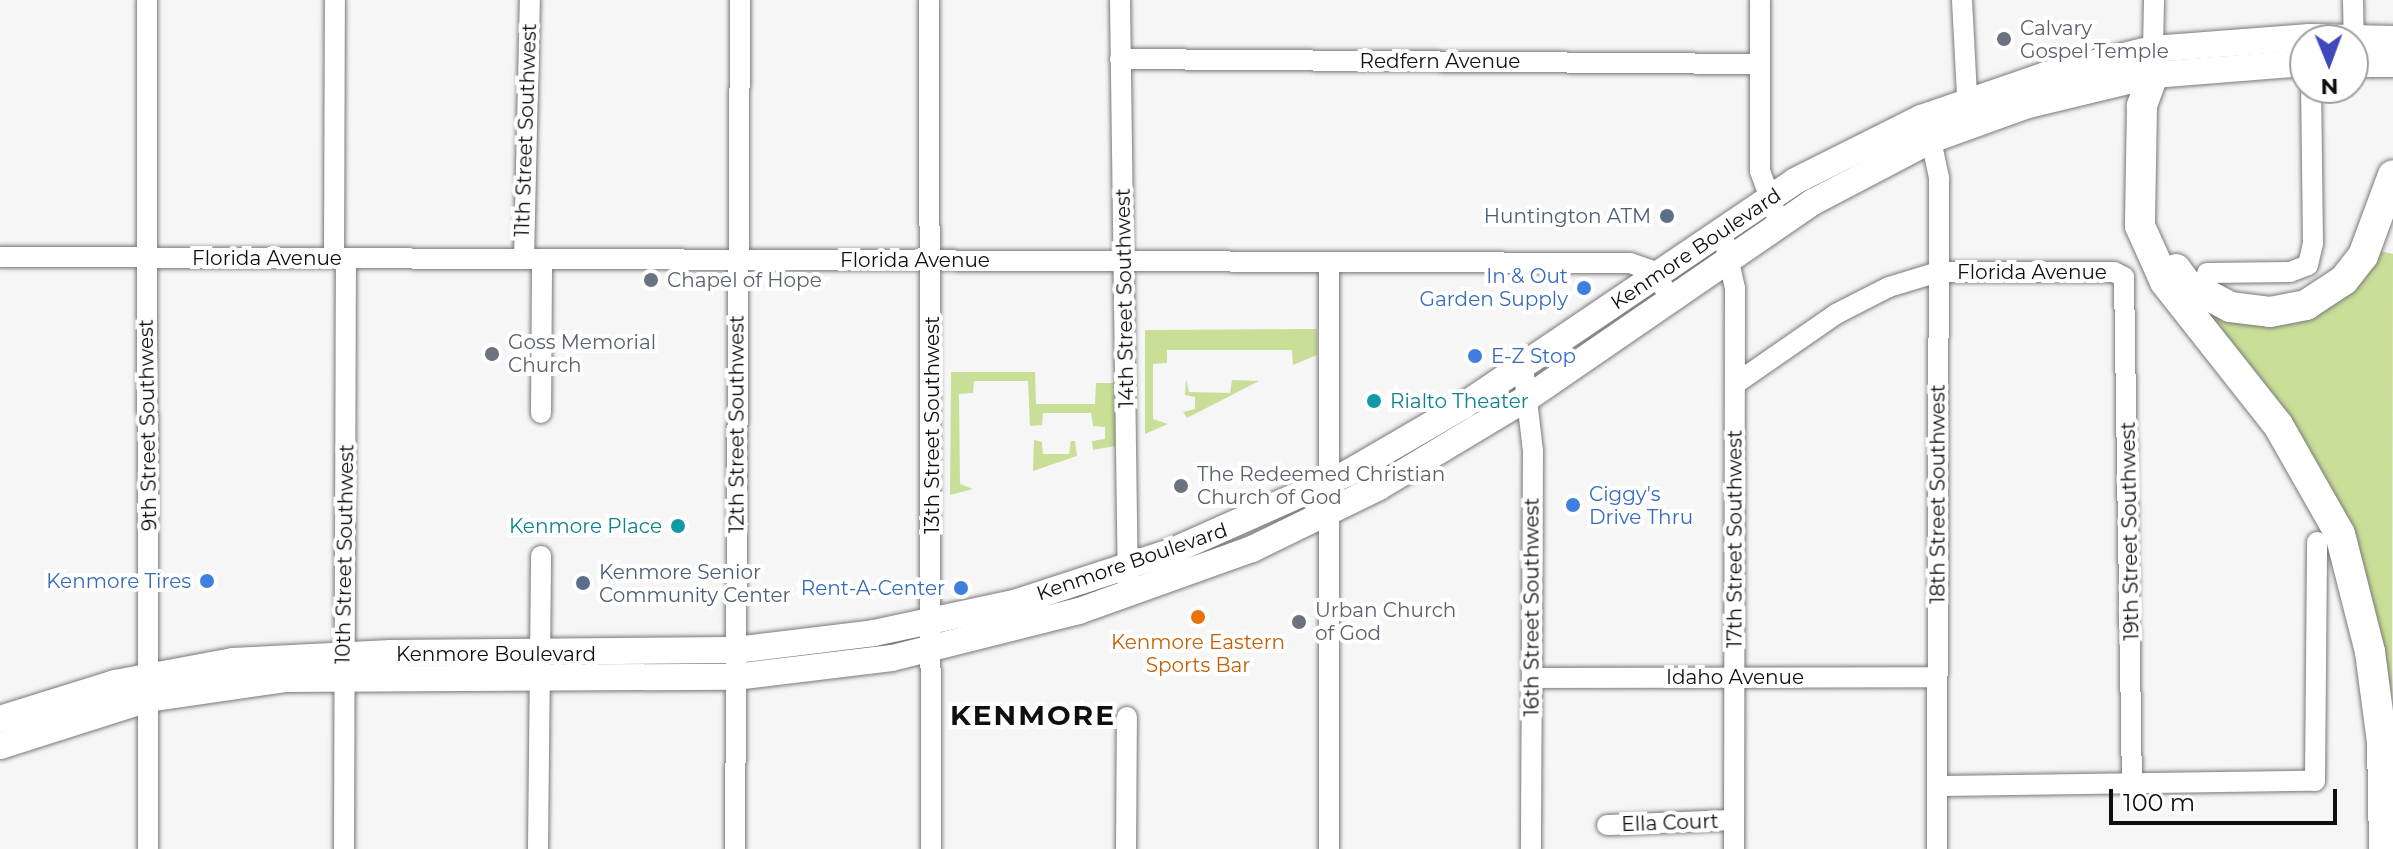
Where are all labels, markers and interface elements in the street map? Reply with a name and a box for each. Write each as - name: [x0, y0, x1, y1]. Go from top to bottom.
- place label: Calvary Gospel Temple: [2020, 16, 2169, 63]
- street label: 11th Street Southwest: [510, 23, 542, 237]
- north arrow: [2289, 24, 2369, 104]
- marker: Calvary Gospel Temple: [1995, 30, 2013, 48]
- street label: Redfern Avenue: [1360, 49, 1520, 73]
- text: N: [2320, 73, 2339, 100]
- street label: Kenmore Boulevard: [1606, 183, 1786, 315]
- street label: 14th Street Southwest: [1111, 188, 1139, 408]
- place label: Huntington ATM: [1484, 204, 1651, 228]
- marker: Huntington ATM: [1658, 207, 1676, 225]
- street label: Florida Avenue: [192, 246, 342, 270]
- street label: Florida Avenue: [840, 248, 990, 272]
- street label: Florida Avenue: [1957, 260, 2107, 284]
- place label: In & Out Garden Supply: [1420, 264, 1568, 311]
- place label: Chapel of Hope: [667, 268, 822, 292]
- marker: Chapel of Hope: [642, 271, 660, 289]
- marker: In & Out Garden Supply: [1575, 279, 1593, 297]
- street label: 12th Street Southwest: [725, 315, 749, 533]
- street label: 13th Street Southwest: [920, 316, 944, 534]
- street label: 9th Street Southwest: [134, 319, 162, 531]
- place label: Goss Memorial Church: [508, 330, 656, 377]
- place label: E-Z Stop: [1491, 344, 1576, 368]
- marker: Goss Memorial Church: [483, 345, 501, 363]
- marker: E-Z Stop: [1466, 347, 1484, 365]
- street label: 18th Street Southwest: [1926, 384, 1950, 604]
- place label: Rialto Theater: [1390, 389, 1529, 413]
- marker: Rialto Theater: [1365, 392, 1383, 410]
- street label: 19th Street Southwest: [2116, 421, 2144, 641]
- street label: 17th Street Southwest: [1723, 430, 1747, 648]
- street label: 10th Street Southwest: [331, 444, 359, 664]
- place label: The Redeemed Christian Church of God: [1197, 462, 1445, 509]
- marker: The Redeemed Christian Church of God: [1172, 477, 1190, 495]
- place label: Ciggy's Drive Thru: [1589, 482, 1693, 529]
- marker: Ciggy's Drive Thru: [1564, 496, 1582, 514]
- street label: 16th Street Southwest: [1520, 498, 1544, 716]
- place label: Kenmore Place: [509, 514, 662, 538]
- marker: Kenmore Place: [669, 517, 687, 535]
- street label: Kenmore Boulevard: [1034, 518, 1230, 606]
- place label: Kenmore Senior Community Center: [599, 560, 791, 607]
- place label: Kenmore Tires: [46, 569, 191, 593]
- marker: Kenmore Tires: [198, 572, 216, 590]
- marker: Kenmore Senior Community Center: [574, 574, 592, 592]
- place label: Rent-A-Center: [801, 576, 945, 600]
- marker: Rent-A-Center: [952, 579, 970, 597]
- place label: Urban Church of God: [1315, 598, 1456, 645]
- marker: Kenmore Eastern Sports Bar: [1189, 608, 1207, 626]
- marker: Urban Church of God: [1290, 613, 1308, 631]
- place label: Kenmore Eastern Sports Bar: [1111, 630, 1285, 677]
- street label: Kenmore Boulevard: [396, 642, 596, 666]
- street label: Idaho Avenue: [1666, 665, 1804, 689]
- district label: KENMORE: [950, 698, 1116, 732]
- scale bar: [2113, 773, 2341, 823]
- text: 100 m: [2123, 788, 2195, 817]
- street label: Ella Court: [1621, 809, 1719, 837]

